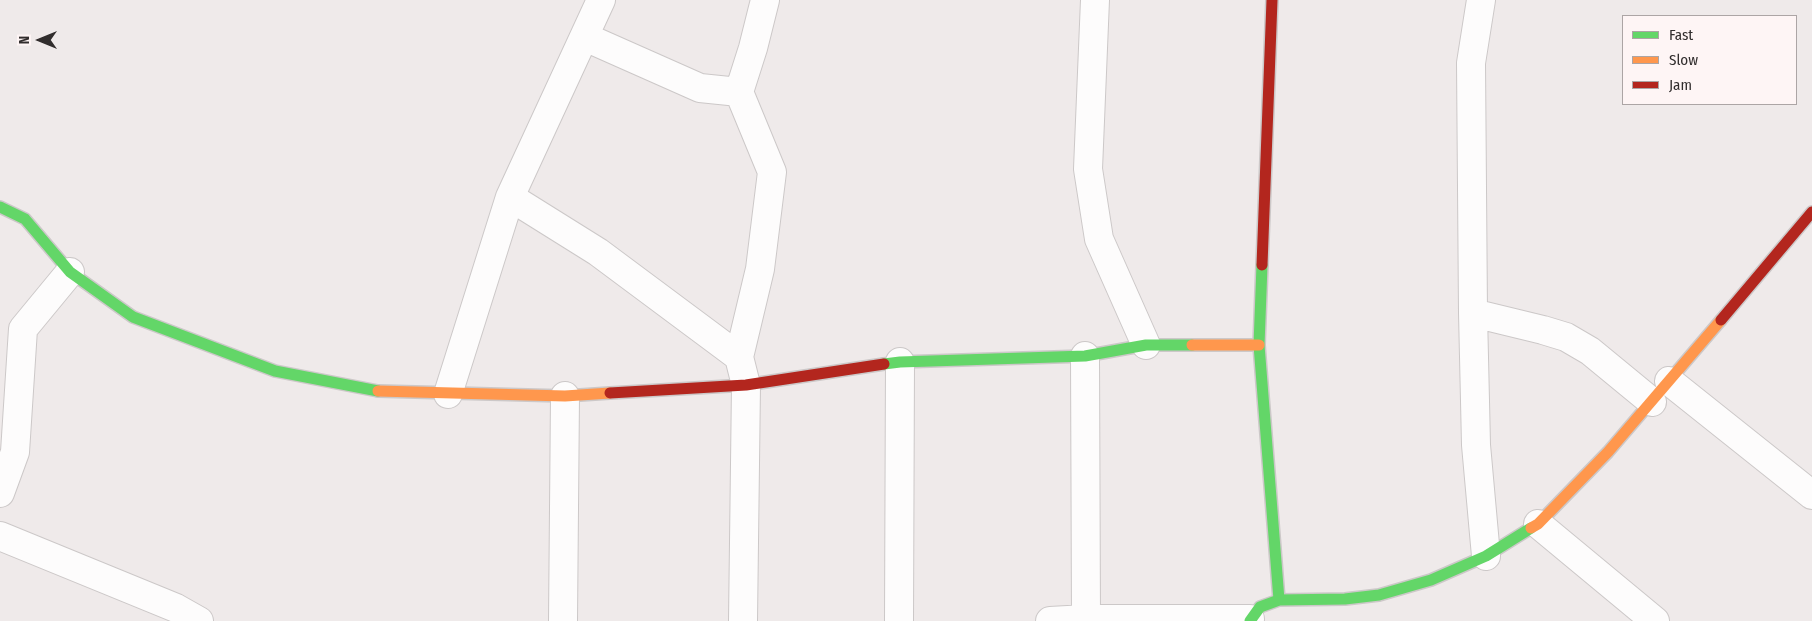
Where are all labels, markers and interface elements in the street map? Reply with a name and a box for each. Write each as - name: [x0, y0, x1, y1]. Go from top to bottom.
- north arrow: [15, 15, 65, 65]
- legend: [1622, 15, 1797, 105]
- text: Fast: [1669, 26, 1693, 44]
- text: N: [16, 36, 33, 44]
- text: Slow: [1669, 51, 1698, 69]
- text: Jam: [1669, 76, 1692, 94]

